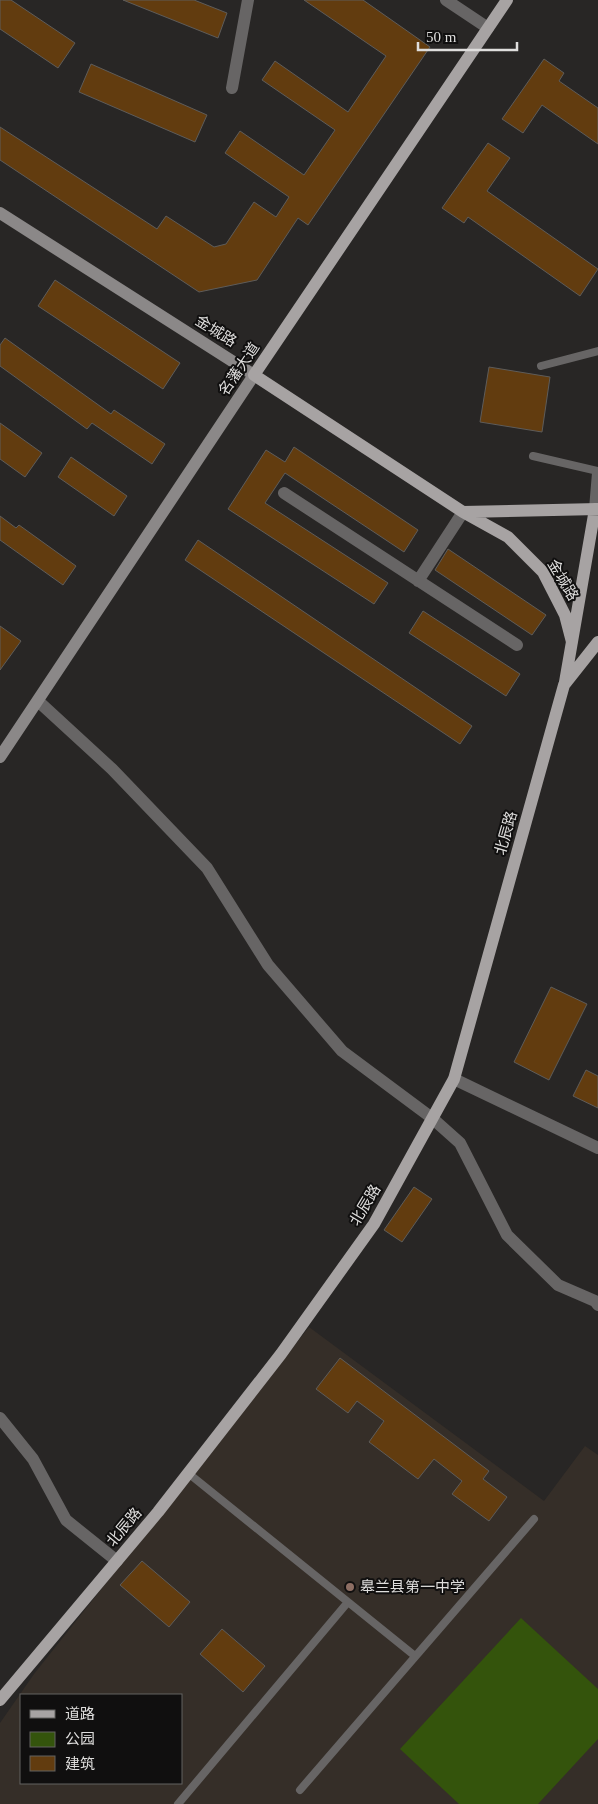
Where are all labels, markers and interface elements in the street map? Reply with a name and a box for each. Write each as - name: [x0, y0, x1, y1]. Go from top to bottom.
- scale bar: [418, 20, 517, 52]
- text: 50 m: [426, 29, 457, 45]
- street label: 金城路: [193, 312, 239, 350]
- street label: 名藩大道: [216, 340, 262, 398]
- street label: 金城路: [545, 557, 581, 603]
- street label: 北辰路: [491, 809, 520, 857]
- street label: 北辰路: [346, 1181, 383, 1228]
- street label: 北辰路: [103, 1504, 145, 1549]
- place label: 皋兰县第一中学: [360, 1579, 465, 1595]
- marker: 皋兰县第一中学: [344, 1581, 356, 1593]
- legend: [20, 1694, 182, 1784]
- text: 道路: [65, 1706, 95, 1722]
- text: 公园: [65, 1731, 95, 1747]
- text: 建筑: [65, 1756, 95, 1772]

